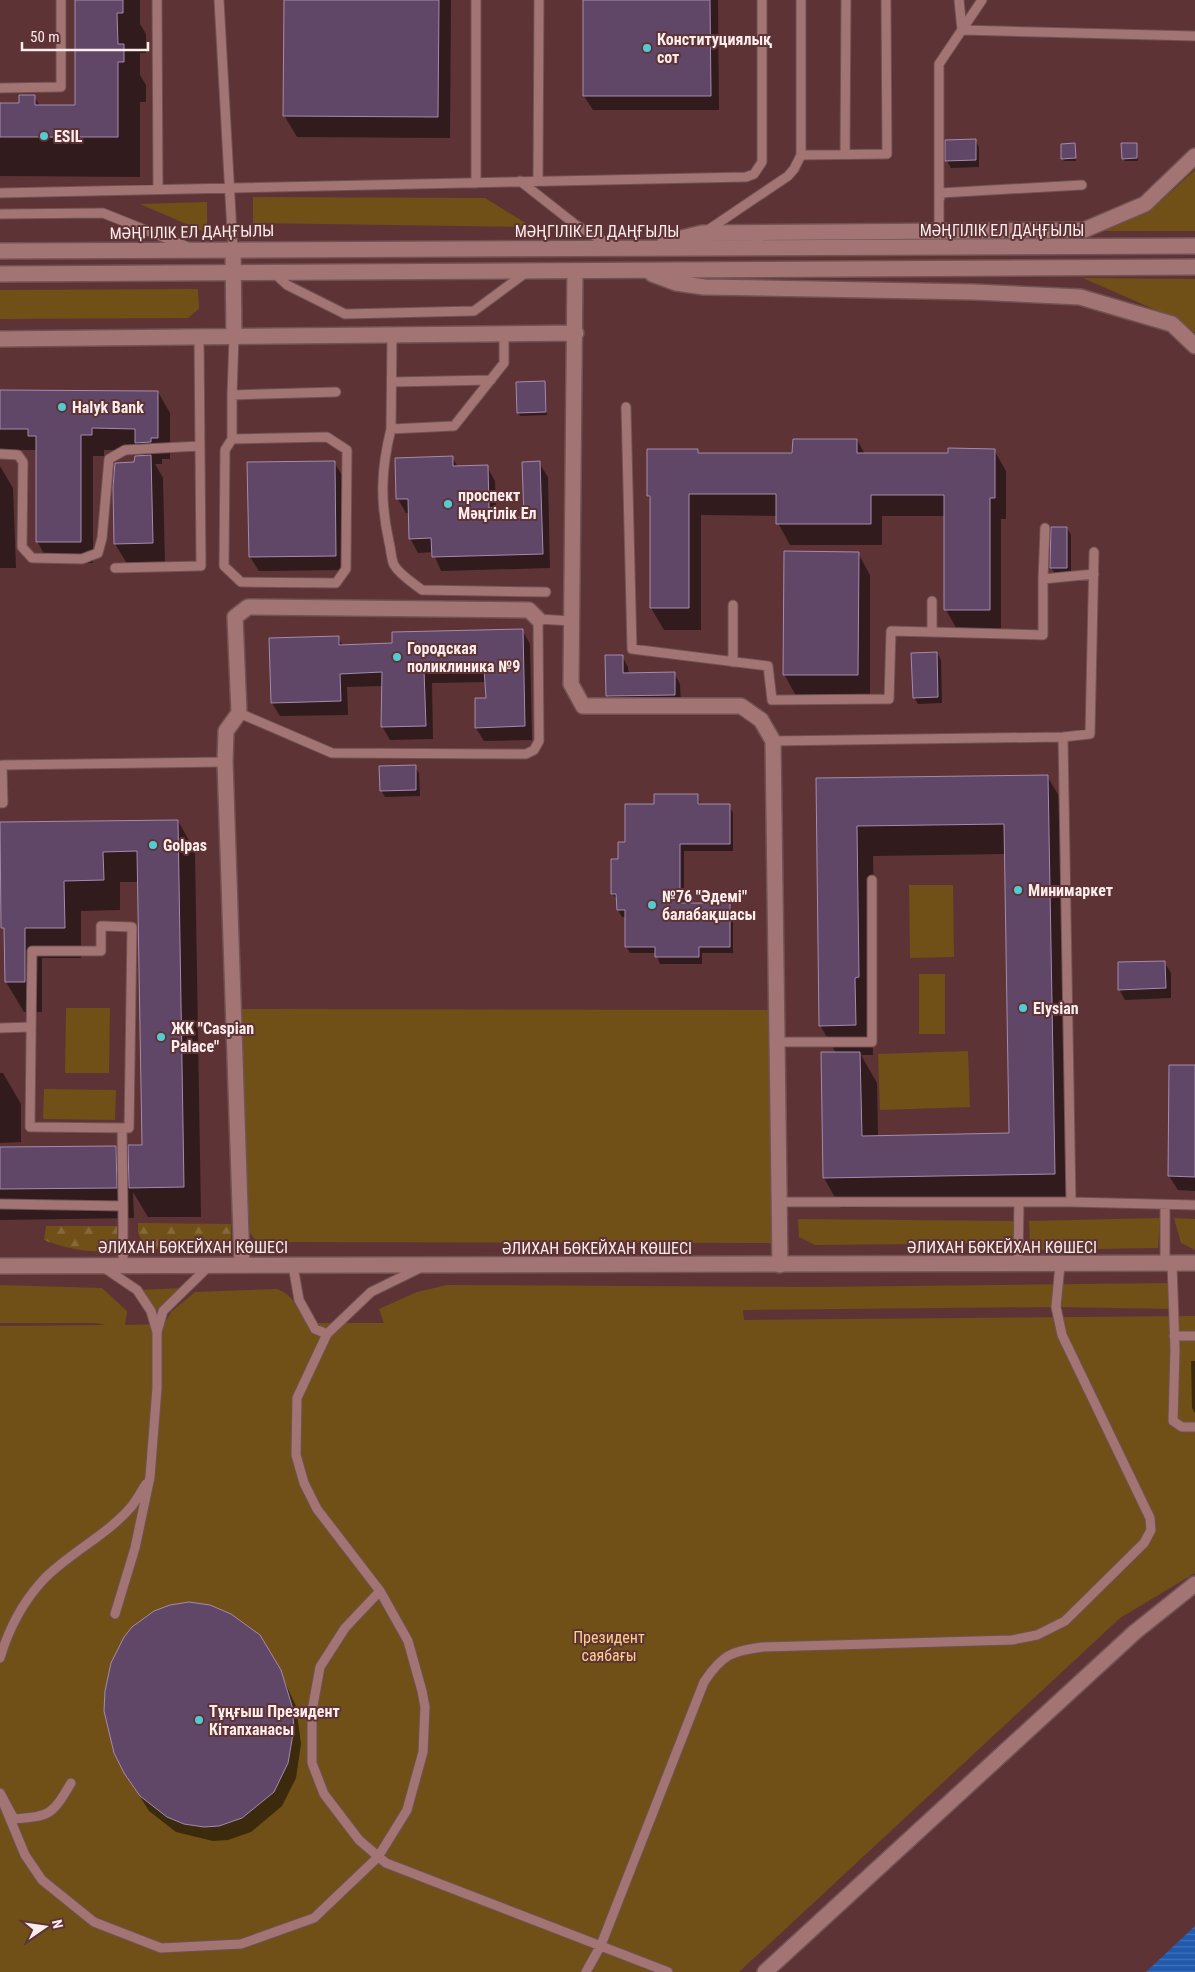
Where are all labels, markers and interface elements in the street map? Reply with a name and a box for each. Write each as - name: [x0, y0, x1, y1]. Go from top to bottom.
- scale bar: [22, 20, 149, 52]
- text: 50 m: [30, 28, 60, 46]
- place label: Конституциялық сот: [657, 30, 772, 67]
- marker: Конституциялық сот: [641, 42, 653, 54]
- place label: ESIL: [54, 127, 83, 146]
- marker: ESIL: [38, 130, 50, 142]
- street label: МӘҢГІЛІК ЕЛ ДАҢҒЫЛЫ: [110, 221, 274, 243]
- street label: МӘҢГІЛІК ЕЛ ДАҢҒЫЛЫ: [920, 221, 1084, 240]
- street label: МӘҢГІЛІК ЕЛ ДАҢҒЫЛЫ: [515, 222, 679, 241]
- place label: Halyk Bank: [72, 398, 144, 417]
- marker: Halyk Bank: [56, 401, 68, 413]
- place label: проспект Мәңгілік Ел: [458, 486, 537, 523]
- marker: проспект Мәңгілік Ел: [442, 498, 454, 510]
- place label: Городская поликлиника №9: [407, 639, 520, 676]
- marker: Городская поликлиника №9: [391, 651, 403, 663]
- place label: Golpas: [163, 836, 207, 855]
- marker: Golpas: [147, 839, 159, 851]
- place label: Минимаркет: [1028, 881, 1113, 900]
- marker: Минимаркет: [1012, 884, 1024, 896]
- place label: №76 "Әдемі" балабақшасы: [662, 887, 756, 924]
- marker: №76 "Әдемі" балабақшасы: [646, 899, 658, 911]
- place label: Elysian: [1033, 999, 1079, 1018]
- marker: Elysian: [1017, 1002, 1029, 1014]
- place label: ЖК "Caspian Palace": [171, 1019, 254, 1056]
- marker: ЖК "Caspian Palace": [155, 1031, 167, 1043]
- street label: ӘЛИХАН БӨКЕЙХАН КӨШЕСІ: [98, 1238, 288, 1257]
- street label: ӘЛИХАН БӨКЕЙХАН КӨШЕСІ: [907, 1238, 1097, 1257]
- street label: ӘЛИХАН БӨКЕЙХАН КӨШЕСІ: [502, 1239, 692, 1258]
- park label: Президент саябағы: [573, 1628, 645, 1665]
- place label: Тұңғыш Президент Кітапханасы: [209, 1702, 340, 1739]
- marker: Тұңғыш Президент Кітапханасы: [193, 1714, 205, 1726]
- north arrow: [20, 1902, 70, 1952]
- text: N: [49, 1918, 66, 1930]

